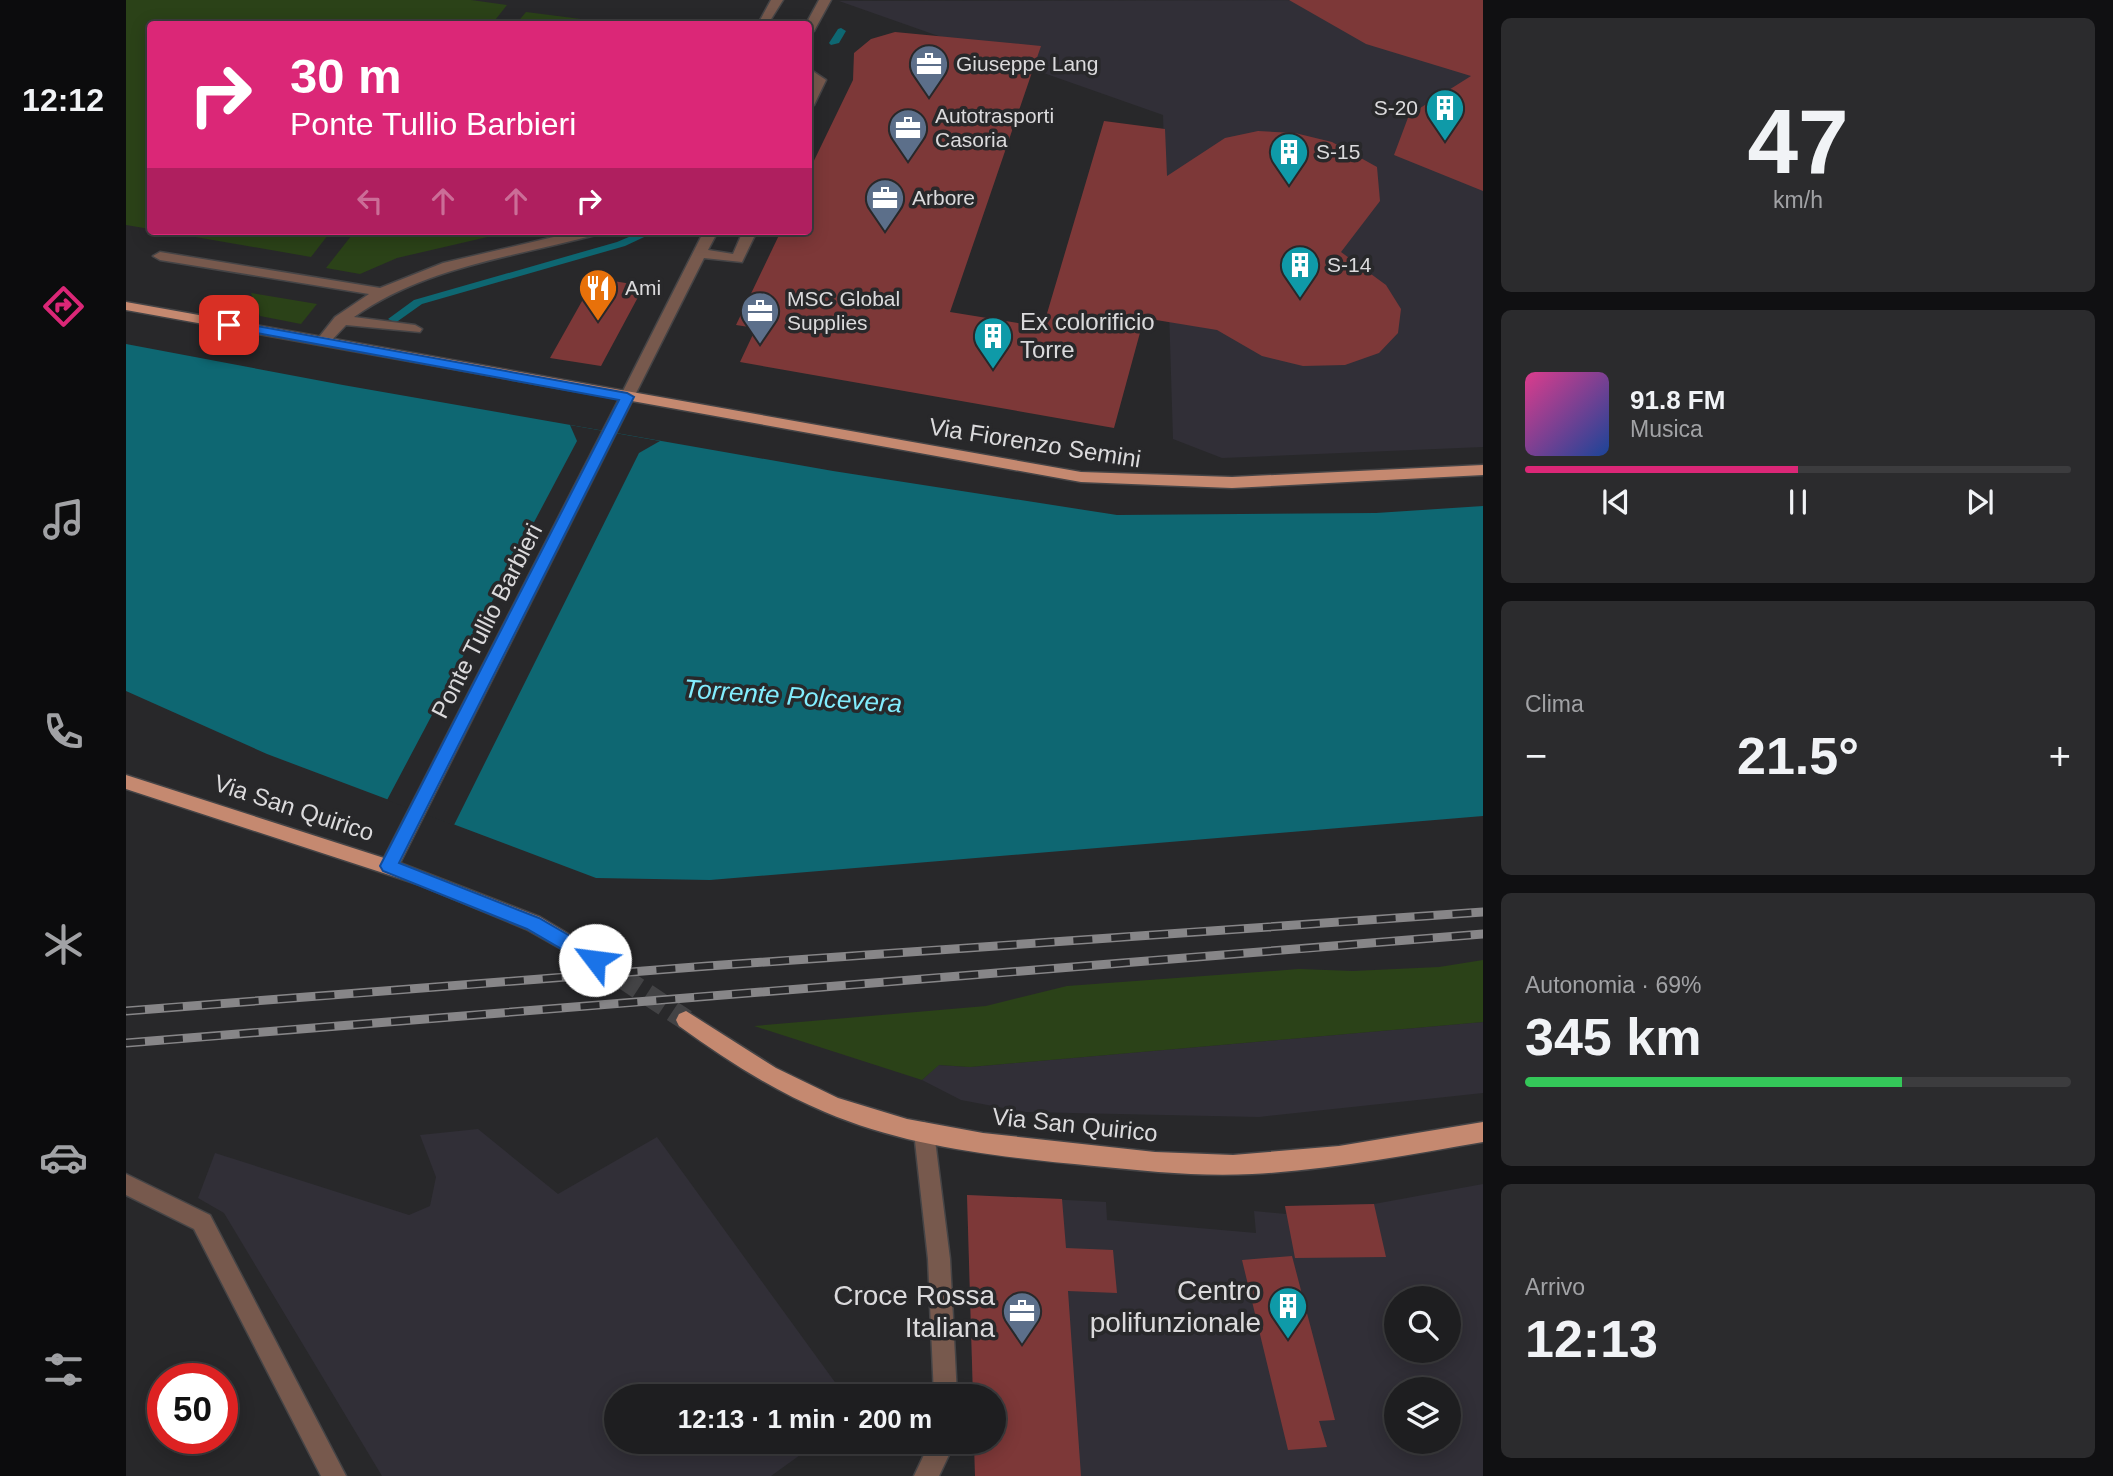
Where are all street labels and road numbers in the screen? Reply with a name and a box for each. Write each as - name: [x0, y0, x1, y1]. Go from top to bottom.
- street label: Via Fiorenzo Semini: [927, 412, 1143, 473]
- street label: Ponte Tullio Barbieri: [426, 519, 547, 723]
- street label: Via San Quirico: [211, 769, 377, 846]
- street label: Via San Quirico: [991, 1102, 1159, 1147]

